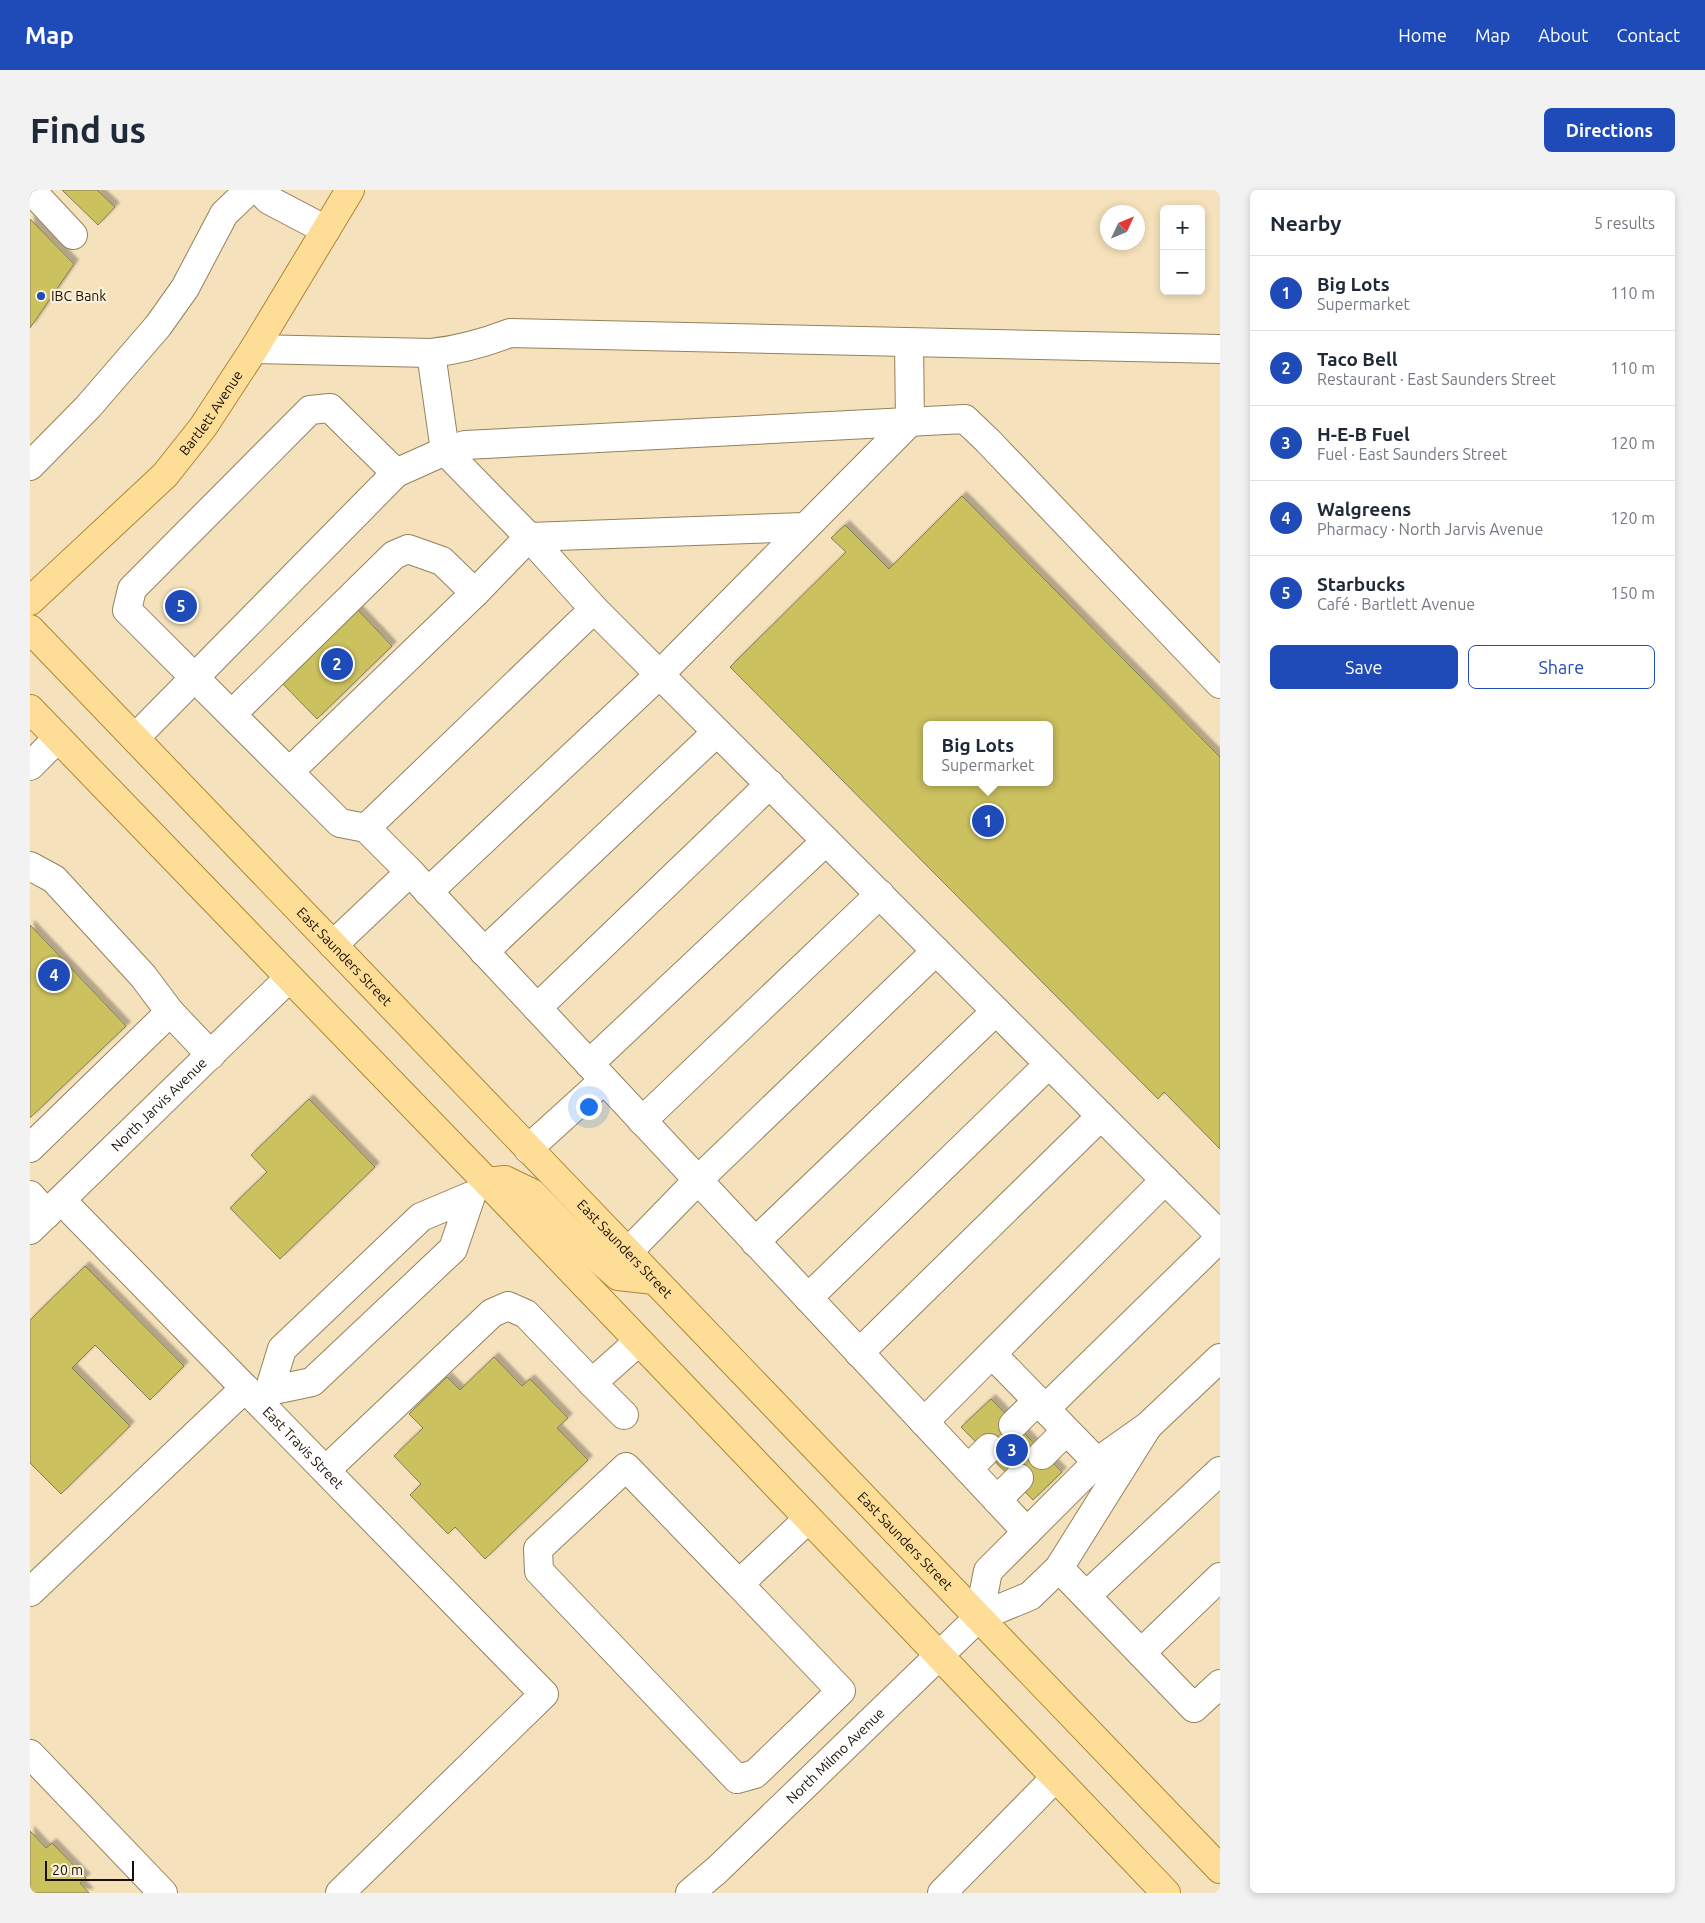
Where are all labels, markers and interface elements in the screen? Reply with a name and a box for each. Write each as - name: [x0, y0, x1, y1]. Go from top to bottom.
- text: Map: [25, 22, 74, 49]
- text: Home: [1398, 25, 1447, 45]
- text: Map: [1475, 25, 1510, 45]
- text: About: [1538, 25, 1588, 45]
- text: Contact: [1616, 25, 1680, 45]
- button: Directions: [1544, 108, 1675, 152]
- text: Find us: [30, 110, 146, 150]
- north arrow: [1100, 205, 1145, 250]
- map controls: [1160, 205, 1205, 295]
- button: +: [1160, 205, 1205, 250]
- text: Nearby: [1270, 211, 1341, 235]
- text: 5 results: [1594, 214, 1655, 232]
- button: −: [1160, 250, 1205, 295]
- text: Big Lots: [1317, 273, 1390, 295]
- text: 1: [1281, 284, 1291, 302]
- text: 110 m: [1610, 284, 1655, 302]
- place label: IBC Bank: [51, 288, 106, 304]
- marker: IBC Bank: [35, 290, 47, 302]
- text: Supermarket: [1317, 295, 1410, 313]
- text: Taco Bell: [1317, 348, 1397, 370]
- text: 2: [1281, 359, 1291, 377]
- text: 110 m: [1610, 359, 1655, 377]
- street label: Bartlett Avenue: [176, 367, 246, 458]
- text: Restaurant · East Saunders Street: [1317, 370, 1556, 388]
- text: H-E-B Fuel: [1317, 423, 1410, 445]
- text: 3: [1281, 434, 1291, 452]
- text: 120 m: [1610, 434, 1655, 452]
- text: Fuel · East Saunders Street: [1317, 445, 1507, 463]
- text: Walgreens: [1317, 498, 1411, 520]
- text: 4: [1281, 509, 1291, 527]
- text: 120 m: [1610, 509, 1655, 527]
- text: Pharmacy · North Jarvis Avenue: [1317, 520, 1543, 538]
- text: Starbucks: [1317, 573, 1405, 595]
- text: 5: [1281, 584, 1291, 602]
- text: 150 m: [1610, 584, 1655, 602]
- pin: 5: [165, 587, 197, 625]
- text: Café · Bartlett Avenue: [1317, 595, 1475, 613]
- pin: 2: [321, 645, 353, 683]
- button: Save: [1270, 645, 1458, 689]
- button: Share: [1468, 645, 1655, 689]
- popup: [923, 721, 1053, 786]
- text: Big Lots: [942, 734, 1014, 756]
- text: Supermarket: [942, 756, 1034, 774]
- pin: 1: [972, 802, 1004, 840]
- street label: East Saunders Street: [294, 904, 396, 1009]
- pin: 4: [38, 956, 70, 994]
- street label: North Jarvis Avenue: [108, 1055, 210, 1154]
- your location: [576, 1094, 602, 1120]
- street label: East Saunders Street: [574, 1196, 676, 1302]
- street label: East Travis Street: [260, 1403, 347, 1492]
- pin: 3: [996, 1431, 1028, 1469]
- street label: East Saunders Street: [854, 1489, 956, 1594]
- street label: North Milmo Avenue: [783, 1705, 888, 1807]
- scale bar: [45, 1858, 134, 1881]
- text: 20 m: [52, 1862, 83, 1878]

